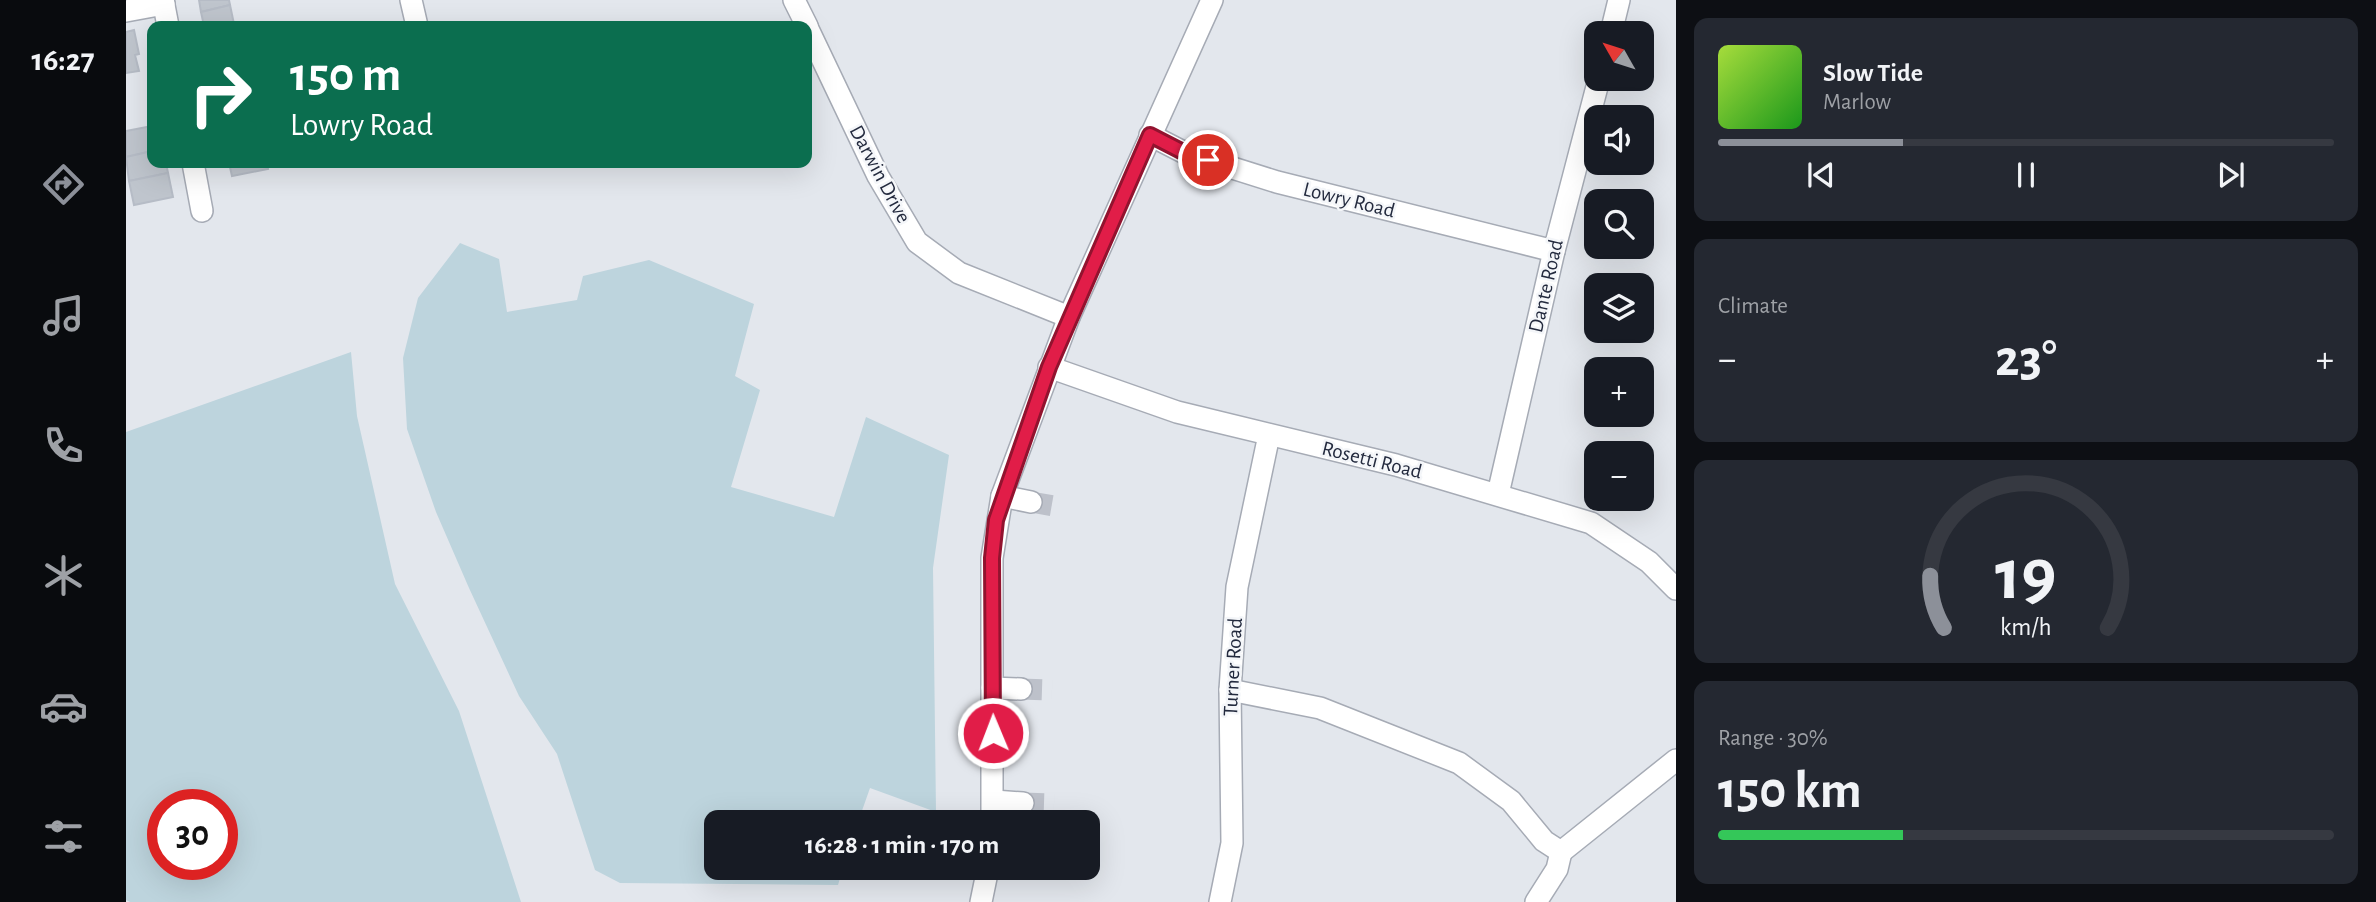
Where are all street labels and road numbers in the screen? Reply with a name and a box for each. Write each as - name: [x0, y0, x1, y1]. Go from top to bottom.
- street label: Darwin Drive: [846, 122, 914, 226]
- street label: Lowry Road: [1301, 178, 1397, 222]
- street label: Dante Road: [1525, 237, 1567, 335]
- street label: Rosetti Road: [1320, 437, 1424, 483]
- street label: Turner Road: [1220, 617, 1246, 717]

